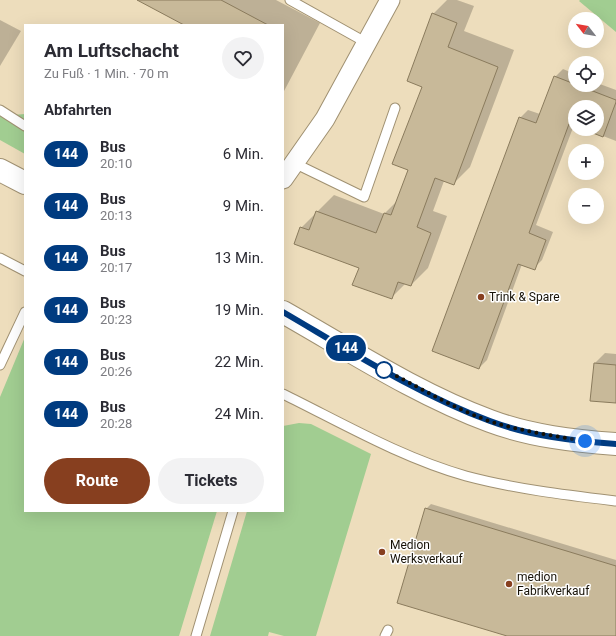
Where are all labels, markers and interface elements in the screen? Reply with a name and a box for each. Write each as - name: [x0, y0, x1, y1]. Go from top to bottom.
- north arrow: [568, 12, 604, 48]
- map controls: [568, 12, 604, 224]
- button: heart: [222, 37, 264, 79]
- text: Am Luftschacht: [44, 39, 179, 62]
- button: locate: [568, 56, 604, 92]
- text: Zu Fuß · 1 Min. · 70 m: [44, 66, 169, 81]
- button: layers: [568, 100, 604, 136]
- text: Abfahrten: [44, 101, 112, 119]
- text: Bus: [100, 138, 126, 156]
- button: +: [568, 144, 604, 180]
- text: 6 Min.: [223, 145, 264, 163]
- text: 144: [54, 146, 78, 162]
- text: 20:10: [100, 156, 132, 171]
- button: −: [568, 188, 604, 224]
- text: Bus: [100, 190, 126, 208]
- text: 9 Min.: [223, 197, 264, 215]
- text: 144: [54, 198, 78, 214]
- text: 20:13: [100, 208, 132, 223]
- text: Bus: [100, 242, 126, 260]
- text: 13 Min.: [214, 249, 264, 267]
- text: 144: [54, 250, 78, 266]
- text: 20:17: [100, 260, 132, 275]
- place label: Trink & Spare: [489, 290, 560, 304]
- marker: Trink & Spare: [476, 292, 486, 302]
- text: Bus: [100, 294, 126, 312]
- text: 19 Min.: [214, 301, 264, 319]
- text: 144: [54, 302, 78, 318]
- text: 20:23: [100, 312, 132, 327]
- line badge: 144: [323, 335, 369, 361]
- text: 144: [334, 340, 358, 356]
- text: Bus: [100, 346, 126, 364]
- text: 22 Min.: [214, 353, 264, 371]
- text: 144: [54, 354, 78, 370]
- unlabelled marker: [375, 361, 393, 379]
- text: 20:26: [100, 364, 132, 379]
- text: Bus: [100, 398, 126, 416]
- text: 24 Min.: [214, 405, 264, 423]
- text: 144: [54, 406, 78, 422]
- text: 20:28: [100, 416, 132, 431]
- your location: [575, 431, 595, 451]
- button: Route: [44, 458, 150, 504]
- button: Tickets: [158, 458, 264, 504]
- place label: Medion Werksverkauf: [390, 538, 464, 566]
- marker: Medion Werksverkauf: [377, 547, 387, 557]
- place label: medion Fabrikverkauf: [517, 570, 590, 598]
- marker: medion Fabrikverkauf: [504, 579, 514, 589]

